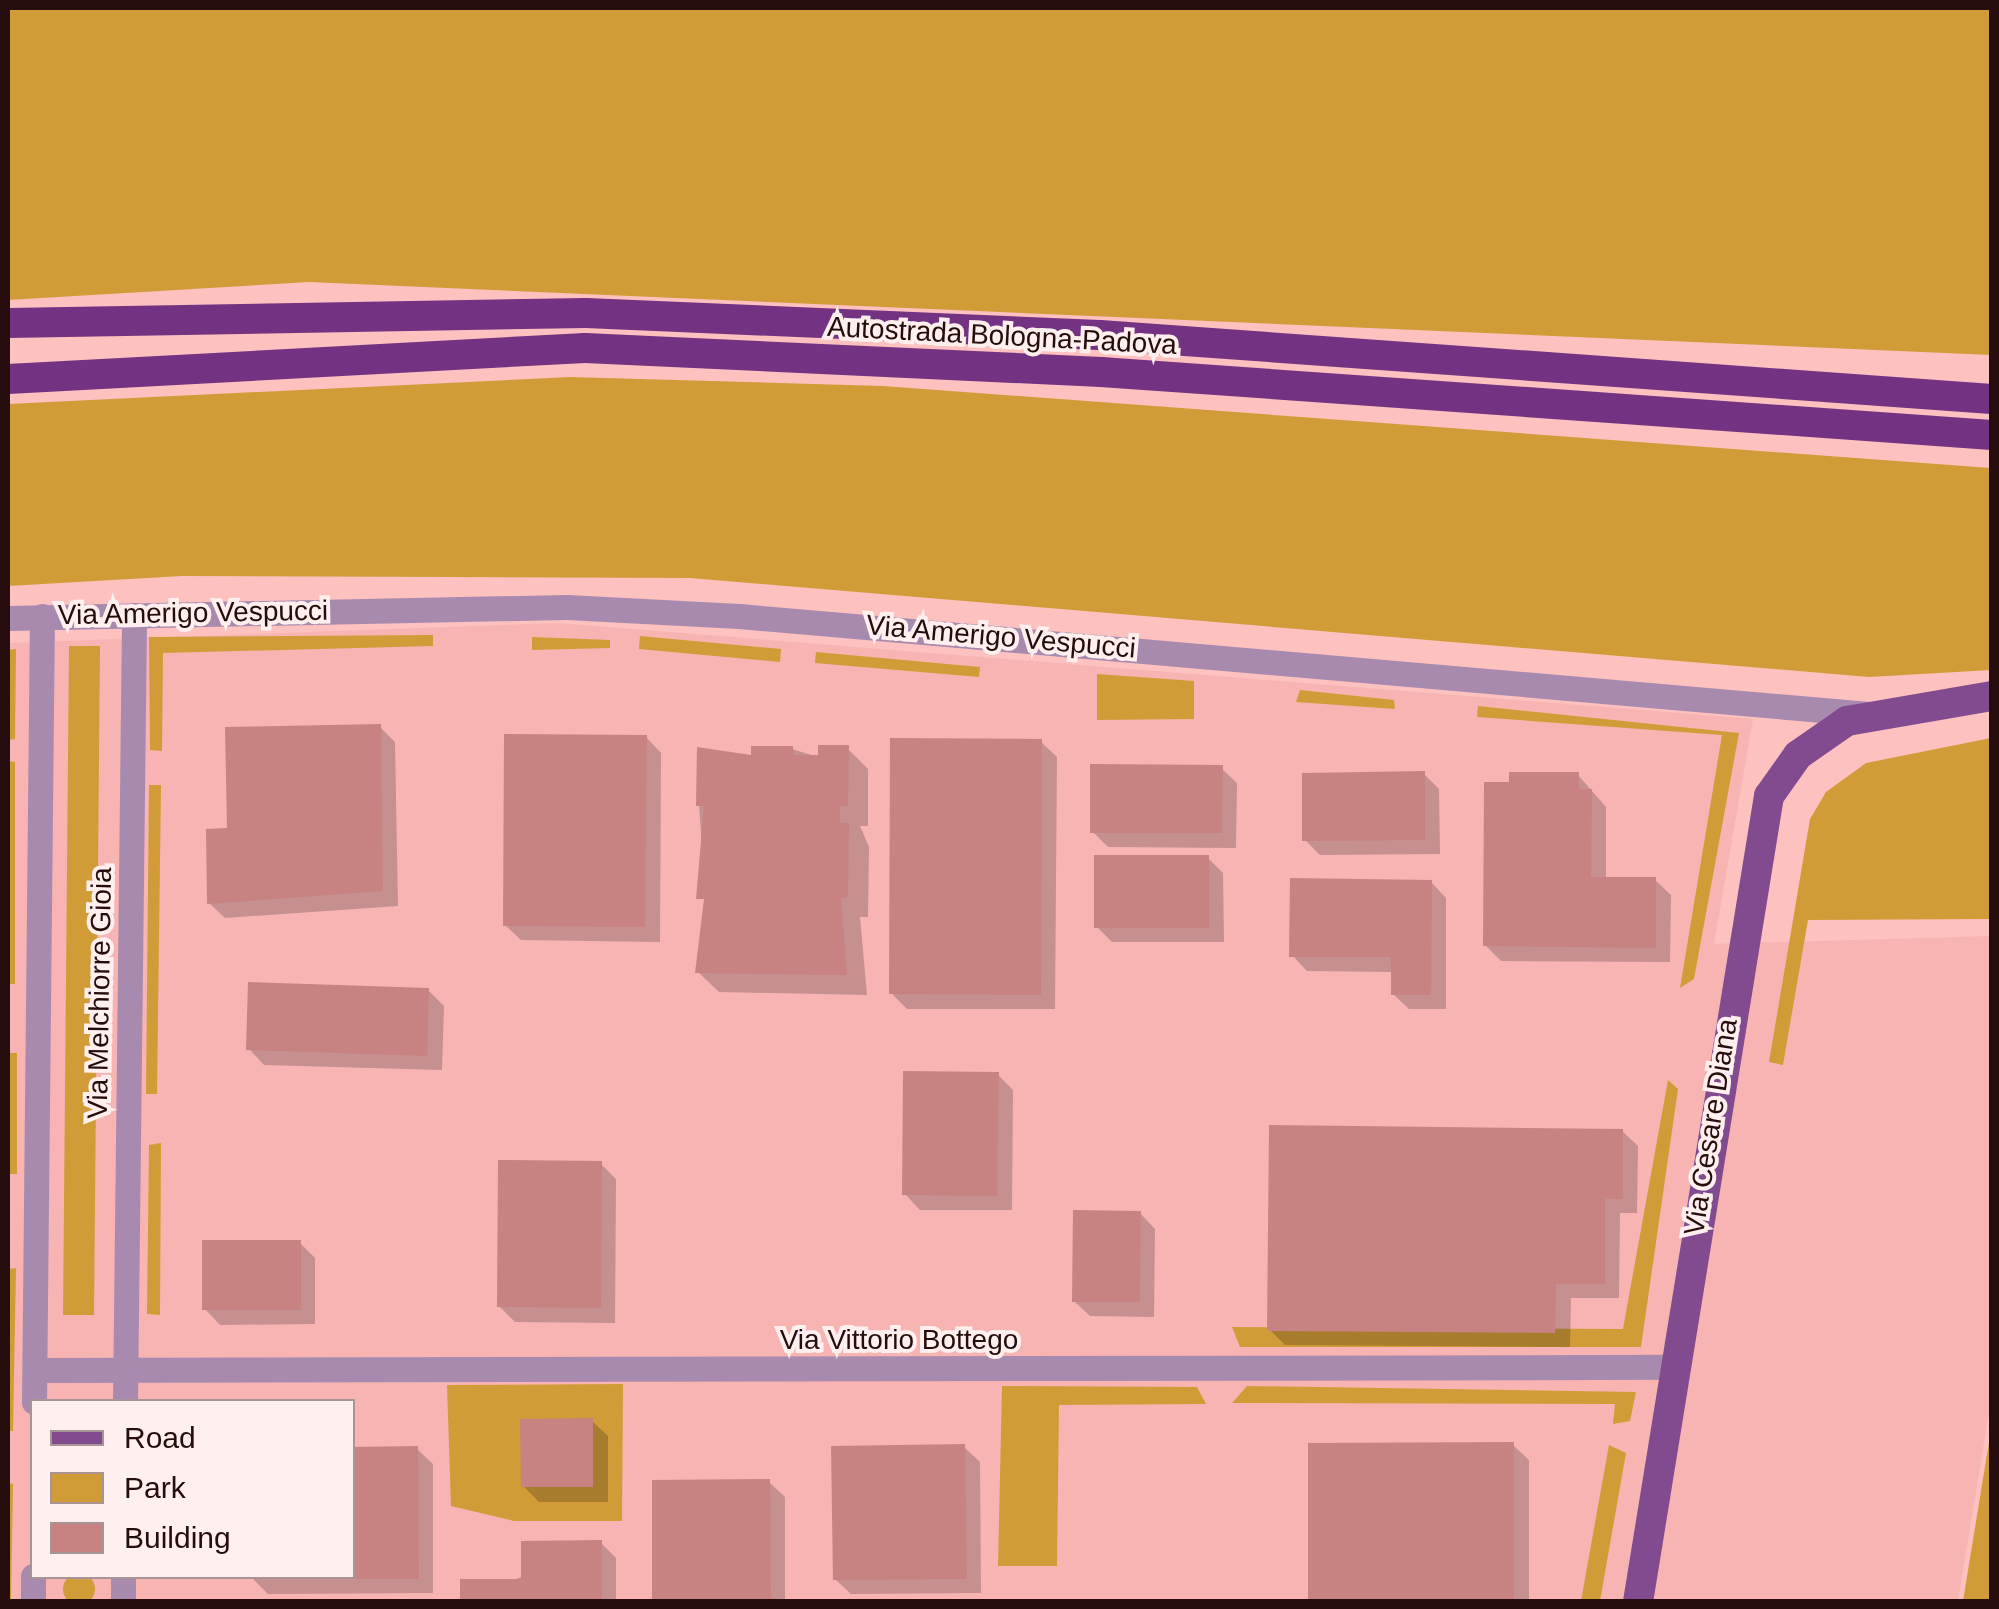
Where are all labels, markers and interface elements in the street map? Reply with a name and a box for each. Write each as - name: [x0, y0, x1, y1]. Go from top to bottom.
- street label: Autostrada Bologna-Padova: [826, 310, 1178, 362]
- street label: Via Amerigo Vespucci: [57, 594, 329, 632]
- street label: Via Amerigo Vespucci: [864, 608, 1138, 666]
- street label: Via Melchiorre Gioia: [81, 867, 119, 1119]
- street label: Via Cesare Diana: [1677, 1016, 1745, 1238]
- street label: Via Vittorio Bottego: [780, 1323, 1018, 1357]
- legend: [30, 1399, 355, 1579]
- text: Road: [124, 1421, 196, 1454]
- text: Park: [124, 1471, 186, 1504]
- text: Building: [124, 1521, 231, 1554]

